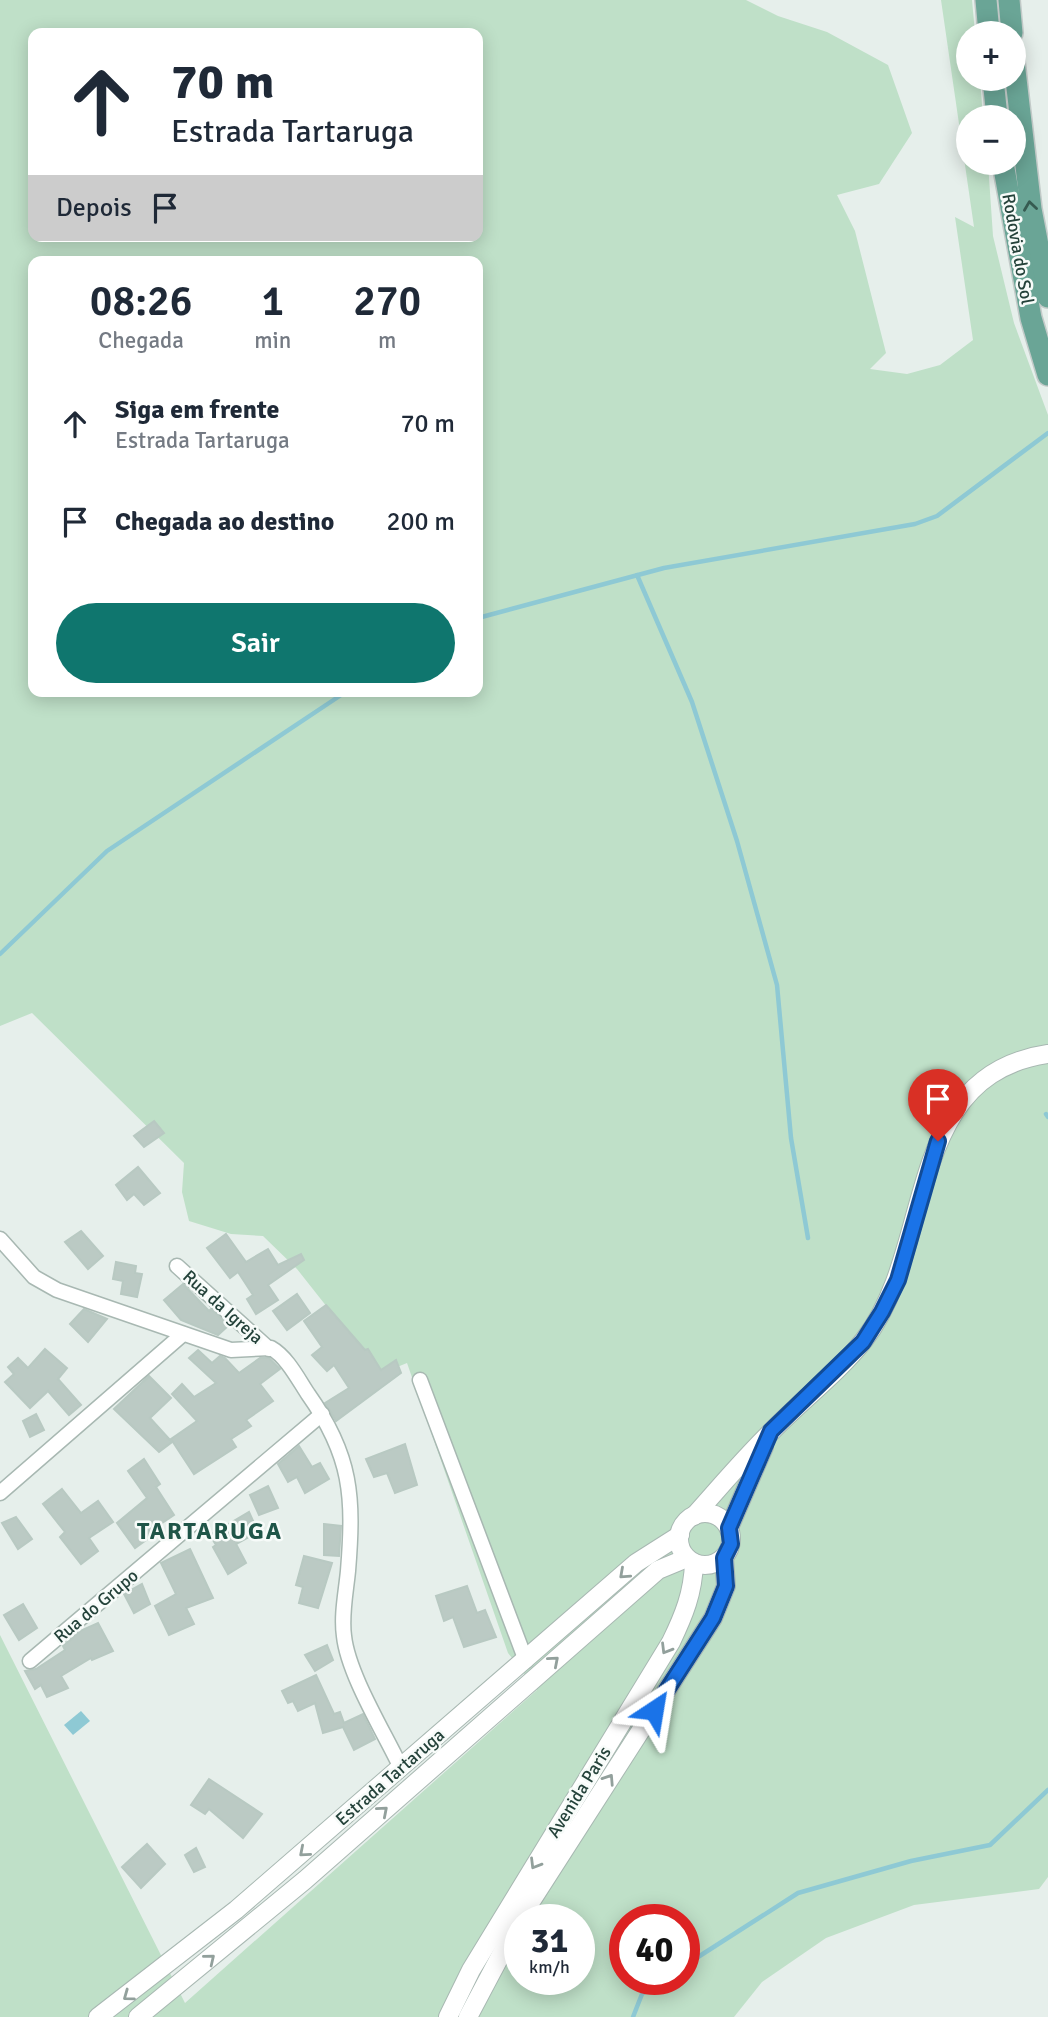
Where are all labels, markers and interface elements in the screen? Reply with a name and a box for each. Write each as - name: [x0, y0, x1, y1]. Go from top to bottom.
- map controls: [956, 21, 1026, 175]
- button: +: [956, 21, 1026, 91]
- text: 70 m: [171, 52, 274, 112]
- icon: ahead: [56, 56, 147, 147]
- button: −: [956, 105, 1026, 175]
- text: Estrada Tartaruga: [171, 112, 414, 151]
- icon: arrive: [146, 189, 184, 227]
- text: Depois: [56, 192, 132, 224]
- street label: Rodovia do Sol: [997, 192, 1039, 306]
- one-way arrow: [1023, 200, 1038, 211]
- text: 08:26: [90, 276, 192, 327]
- text: 1: [261, 276, 284, 327]
- text: 270: [353, 276, 421, 327]
- text: Chegada: [98, 326, 184, 355]
- text: min: [254, 326, 291, 355]
- text: m: [378, 326, 396, 355]
- text: Siga em frente: [115, 394, 279, 426]
- icon: ahead: [56, 405, 94, 443]
- text: 70 m: [400, 408, 455, 440]
- text: Estrada Tartaruga: [115, 426, 290, 455]
- icon: arrive: [56, 503, 94, 541]
- text: Chegada ao destino: [115, 506, 334, 538]
- text: 200 m: [386, 506, 455, 538]
- button: Sair: [56, 603, 455, 683]
- pin: [908, 1069, 968, 1141]
- icon: arrive: [919, 1080, 957, 1118]
- street label: Rua da Igreja: [178, 1265, 268, 1349]
- district label: TARTARUGA: [137, 1516, 283, 1546]
- street label: Rua do Grupo: [49, 1564, 143, 1648]
- one-way arrow: [619, 1566, 632, 1578]
- one-way arrow: [662, 1642, 675, 1655]
- one-way arrow: [546, 1657, 559, 1669]
- position arrow: [617, 1673, 691, 1747]
- street label: Estrada Tartaruga: [331, 1724, 449, 1830]
- street label: Avenida Paris: [542, 1742, 616, 1842]
- one-way arrow: [600, 1774, 613, 1787]
- one-way arrow: [375, 1807, 388, 1820]
- one-way arrow: [299, 1844, 312, 1856]
- one-way arrow: [530, 1857, 543, 1870]
- speed limit sign: 40: [609, 1904, 700, 1995]
- text: 31: [531, 1919, 568, 1962]
- one-way arrow: [202, 1955, 215, 1967]
- text: km/h: [529, 1956, 570, 1978]
- one-way arrow: [123, 1987, 136, 2000]

